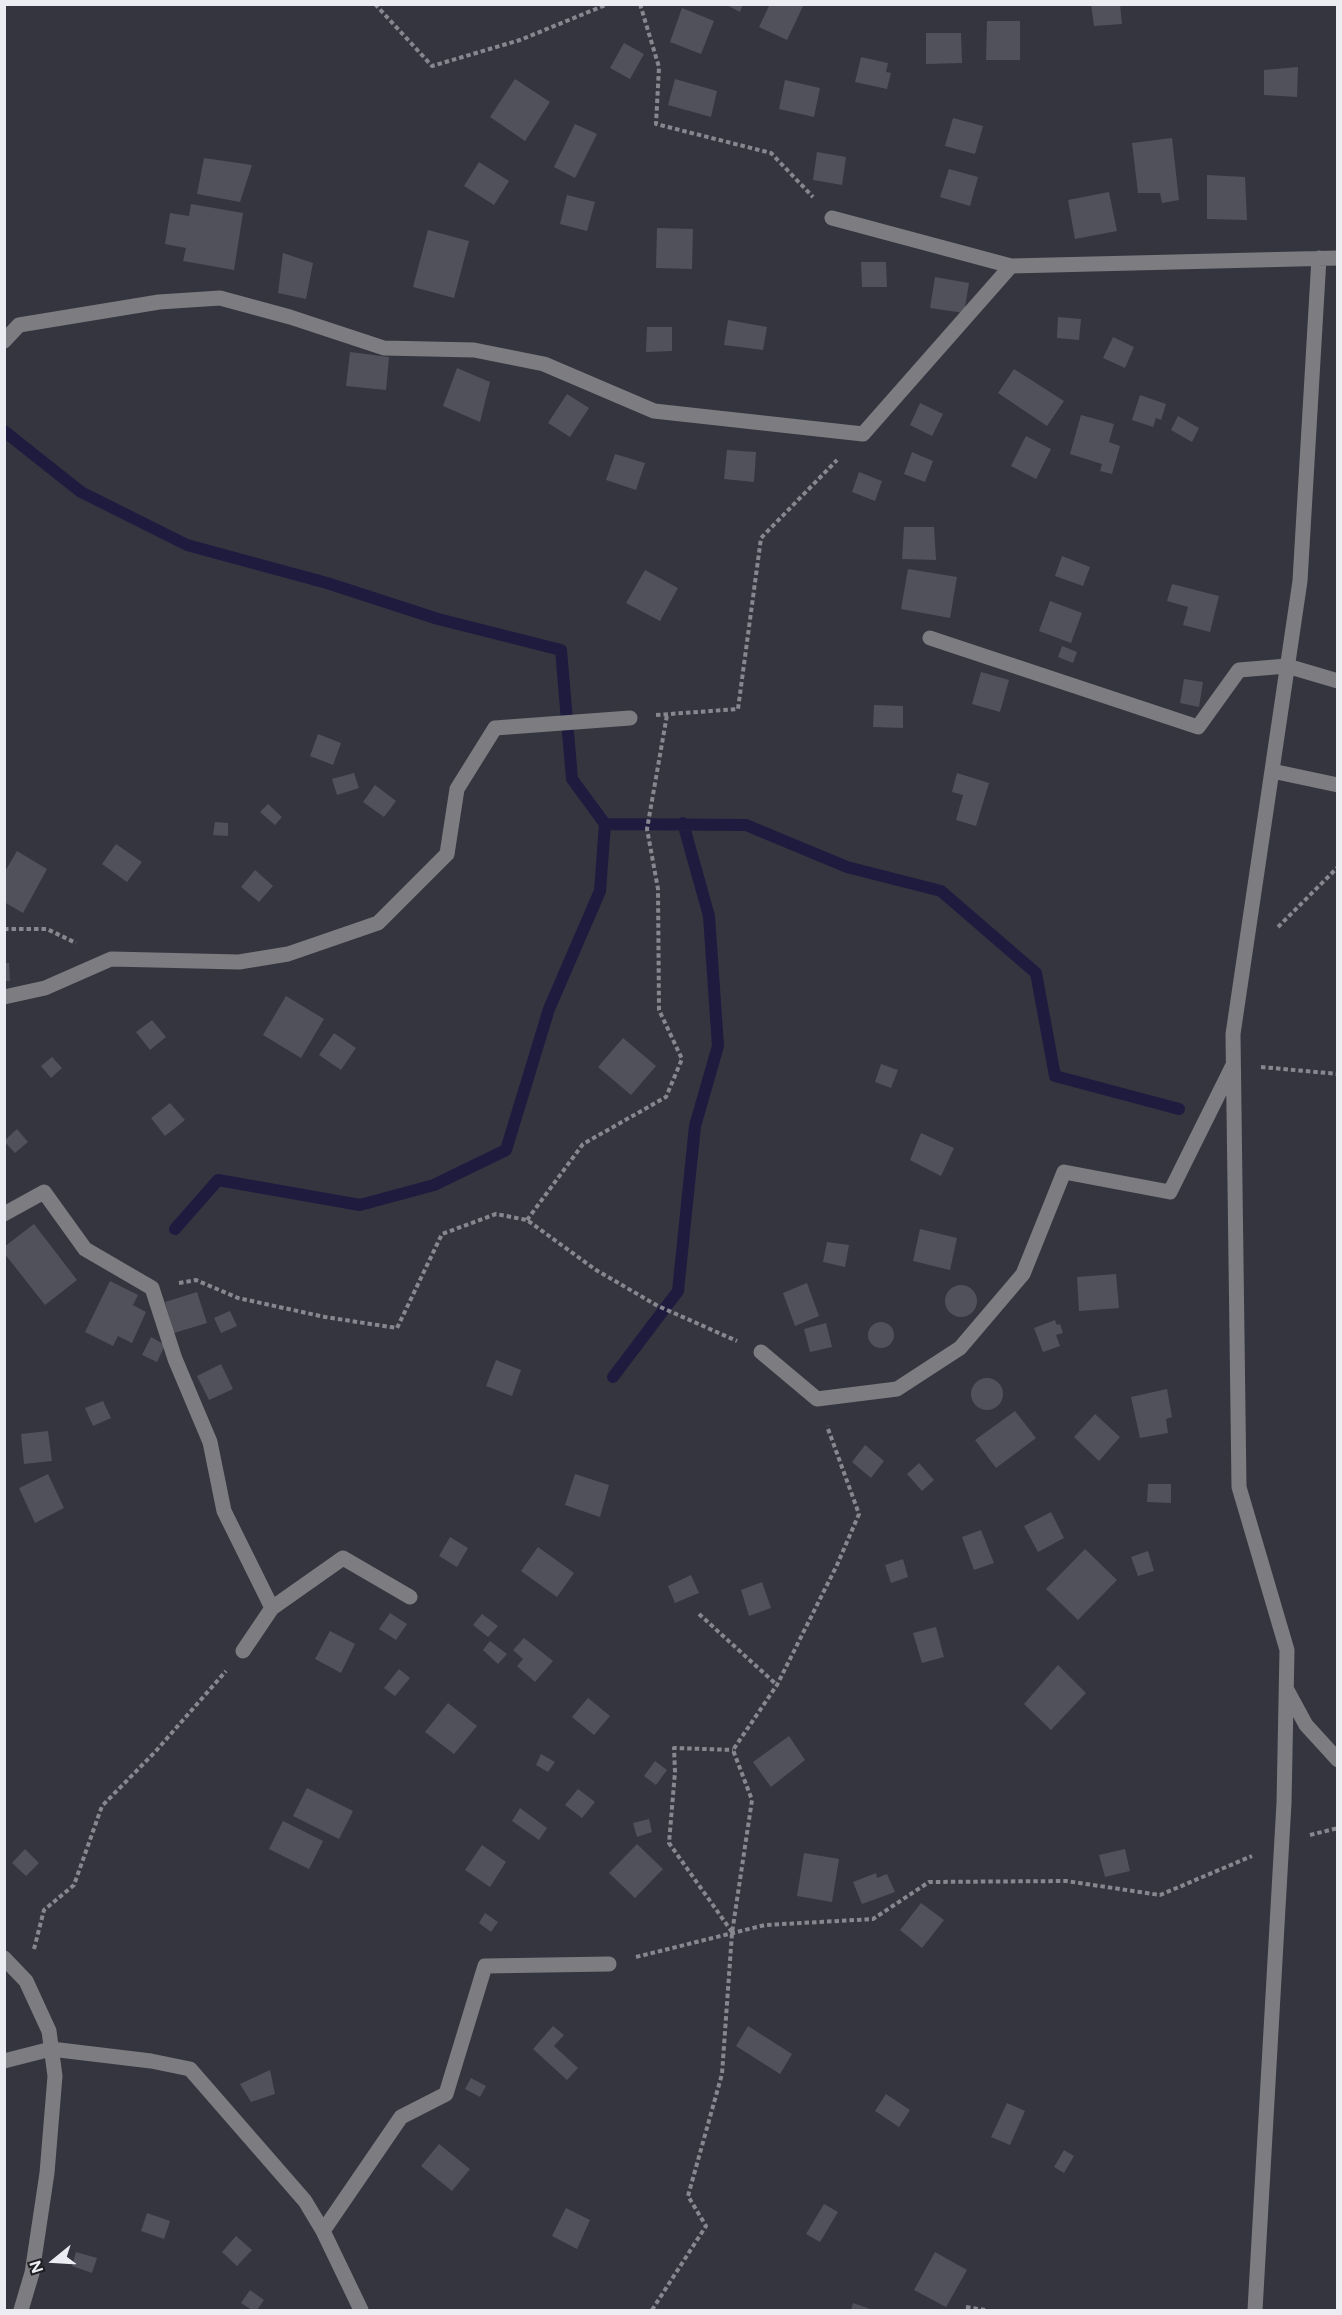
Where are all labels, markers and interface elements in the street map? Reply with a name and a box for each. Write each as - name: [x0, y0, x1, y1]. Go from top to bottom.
- north arrow: [24, 2231, 84, 2291]
- text: N: [25, 2258, 47, 2276]

